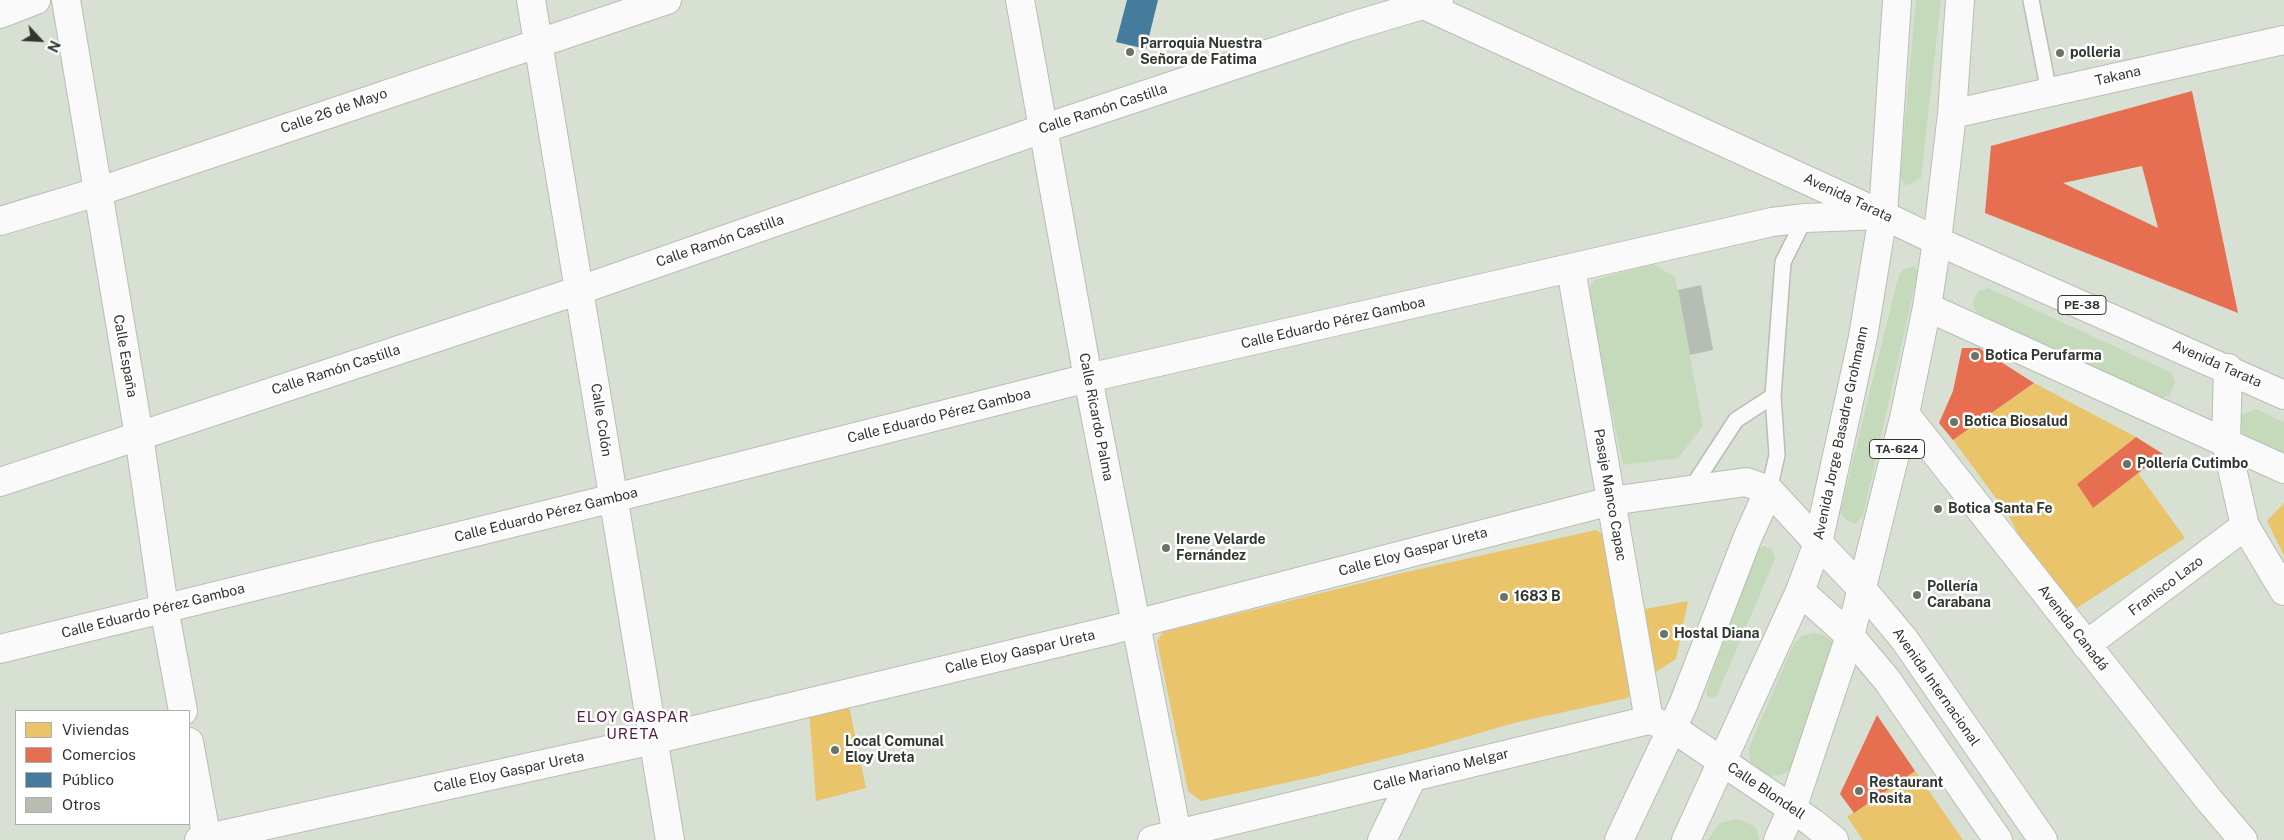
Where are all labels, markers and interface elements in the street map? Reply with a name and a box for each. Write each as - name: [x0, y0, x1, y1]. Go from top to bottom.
- north arrow: [15, 15, 65, 65]
- place label: Parroquia Nuestra Señora de Fatima: [1140, 36, 1262, 68]
- text: N: [44, 38, 63, 55]
- place label: polleria: [2070, 45, 2121, 61]
- marker: Parroquia Nuestra Señora de Fatima: [1124, 46, 1136, 58]
- marker: polleria: [2054, 47, 2066, 59]
- street label: Takana: [2093, 63, 2143, 89]
- street label: Calle Ramón Castilla: [1037, 80, 1169, 138]
- street label: Calle 26 de Mayo: [278, 85, 390, 137]
- street label: Avenida Tarata: [1801, 170, 1895, 226]
- street label: Calle Ramón Castilla: [654, 211, 786, 271]
- street label: Calle Eduardo Pérez Gamboa: [1239, 294, 1427, 352]
- road number: PE-38: [2058, 296, 2106, 314]
- street label: Calle España: [109, 313, 141, 399]
- street label: Avenida Jorge Basadre Grohmann: [1810, 325, 1872, 541]
- street label: Avenida Tarata: [2170, 337, 2264, 391]
- street label: Calle Ramón Castilla: [270, 341, 402, 399]
- place label: Botica Perufarma: [1985, 348, 2102, 364]
- marker: Botica Perufarma: [1969, 350, 1981, 362]
- street label: Calle Ricardo Palma: [1075, 351, 1117, 483]
- street label: Calle Colón: [587, 382, 615, 458]
- street label: Calle Eduardo Pérez Gamboa: [846, 385, 1032, 447]
- place label: Botica Biosalud: [1964, 414, 2068, 430]
- marker: Botica Biosalud: [1948, 416, 1960, 428]
- street label: Pasaje Manco Capac: [1590, 427, 1630, 563]
- road number: TA-624: [1870, 439, 1924, 458]
- place label: Pollería Cutimbo: [2137, 456, 2248, 472]
- marker: Pollería Cutimbo: [2121, 458, 2133, 470]
- street label: Calle Eduardo Pérez Gamboa: [453, 484, 639, 546]
- place label: Botica Santa Fe: [1948, 501, 2053, 517]
- marker: Botica Santa Fe: [1932, 503, 1944, 515]
- street label: Calle Eloy Gaspar Ureta: [1337, 524, 1489, 580]
- place label: Irene Velarde Fernández: [1176, 532, 1266, 564]
- marker: Irene Velarde Fernández: [1160, 542, 1172, 554]
- street label: Franisco Lazo: [2125, 553, 2207, 619]
- place label: Pollería Carabana: [1927, 579, 1991, 612]
- street label: Calle Eduardo Pérez Gamboa: [60, 580, 246, 642]
- street label: Avenida Canadá: [2034, 582, 2112, 674]
- place label: 1683 B: [1514, 589, 1561, 605]
- marker: Pollería Carabana: [1911, 589, 1923, 601]
- marker: 1683 B: [1498, 591, 1510, 603]
- street label: Avenida Internacional: [1889, 625, 1983, 749]
- place label: Hostal Diana: [1674, 626, 1759, 642]
- street label: Calle Eloy Gaspar Ureta: [943, 627, 1097, 677]
- marker: Hostal Diana: [1658, 628, 1670, 640]
- district label: ELOY GASPAR URETA: [575, 708, 691, 743]
- legend: [15, 710, 190, 825]
- text: Viviendas: [62, 721, 129, 738]
- place label: Local Comunal Eloy Ureta: [845, 734, 944, 766]
- marker: Local Comunal Eloy Ureta: [829, 744, 841, 756]
- street label: Calle Mariano Melgar: [1371, 745, 1511, 795]
- text: Comercios: [62, 746, 136, 763]
- street label: Calle Eloy Gaspar Ureta: [432, 748, 586, 796]
- street label: Calle Blondell: [1724, 759, 1808, 823]
- text: Público: [62, 771, 114, 788]
- place label: Restaurant Rosita: [1869, 775, 1943, 808]
- marker: Restaurant Rosita: [1853, 785, 1865, 797]
- text: Otros: [62, 796, 101, 813]

